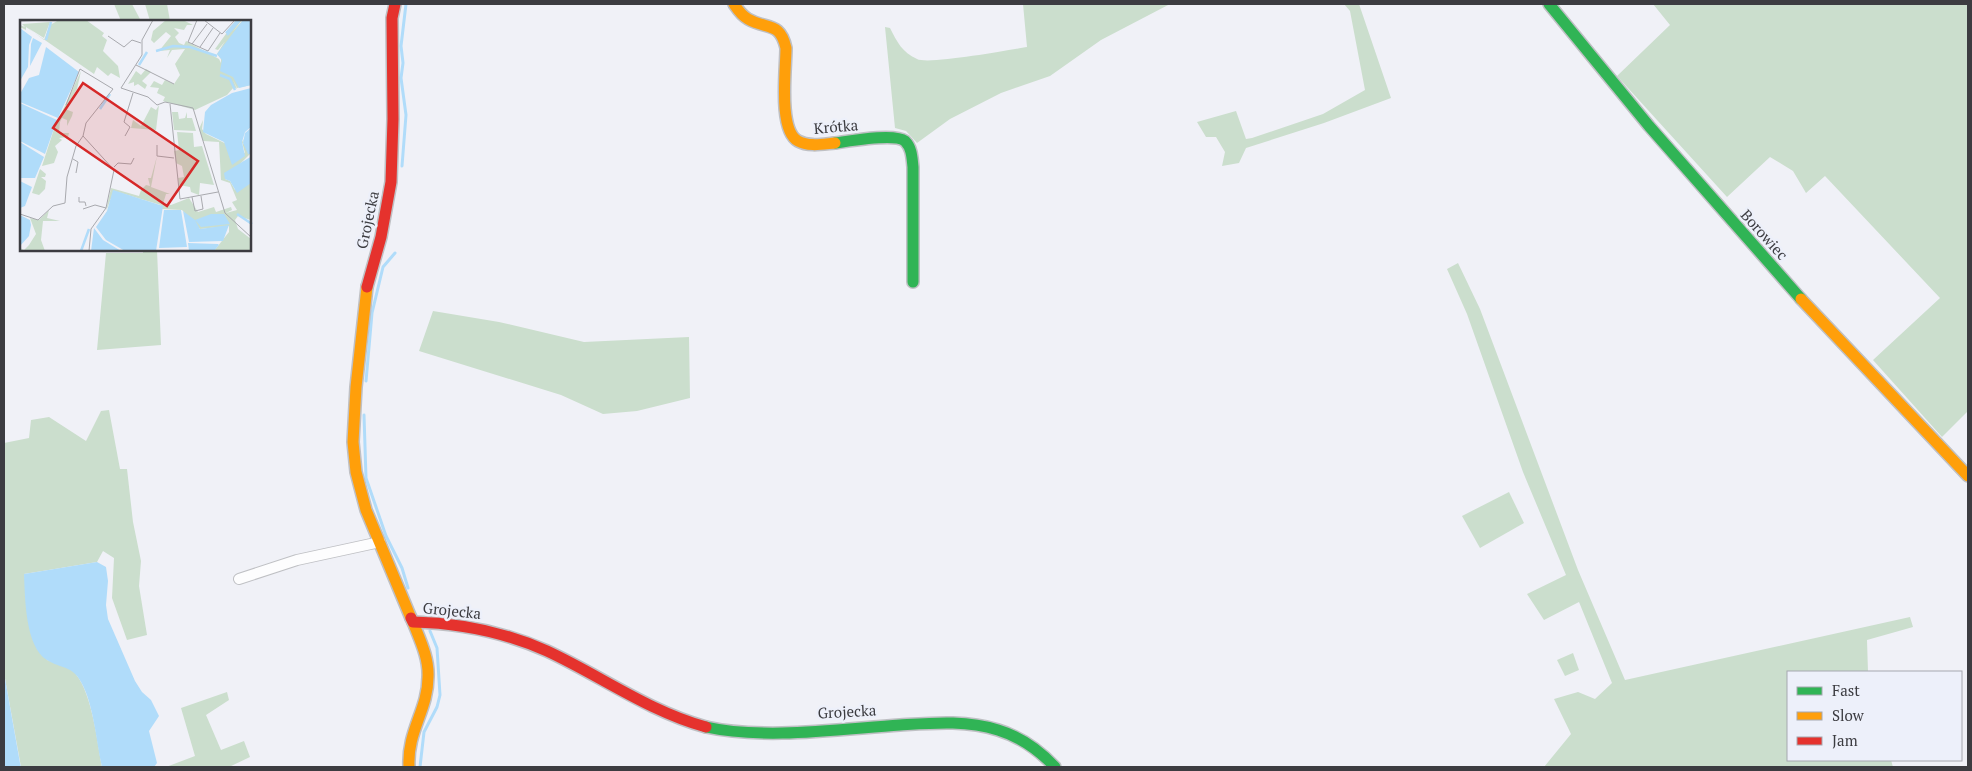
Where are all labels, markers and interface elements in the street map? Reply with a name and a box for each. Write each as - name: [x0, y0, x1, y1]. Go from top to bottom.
- inset map: [20, 20, 251, 251]
- street label: Krótka: [813, 114, 859, 138]
- street label: Grojecka: [351, 189, 383, 251]
- street label: Borowiec: [1737, 205, 1793, 264]
- street label: Grojecka: [422, 597, 483, 623]
- legend: [1787, 671, 1962, 761]
- text: Fast: [1832, 680, 1860, 700]
- street label: Grojecka: [817, 699, 877, 723]
- text: Slow: [1832, 705, 1865, 725]
- text: Jam: [1832, 730, 1858, 750]

